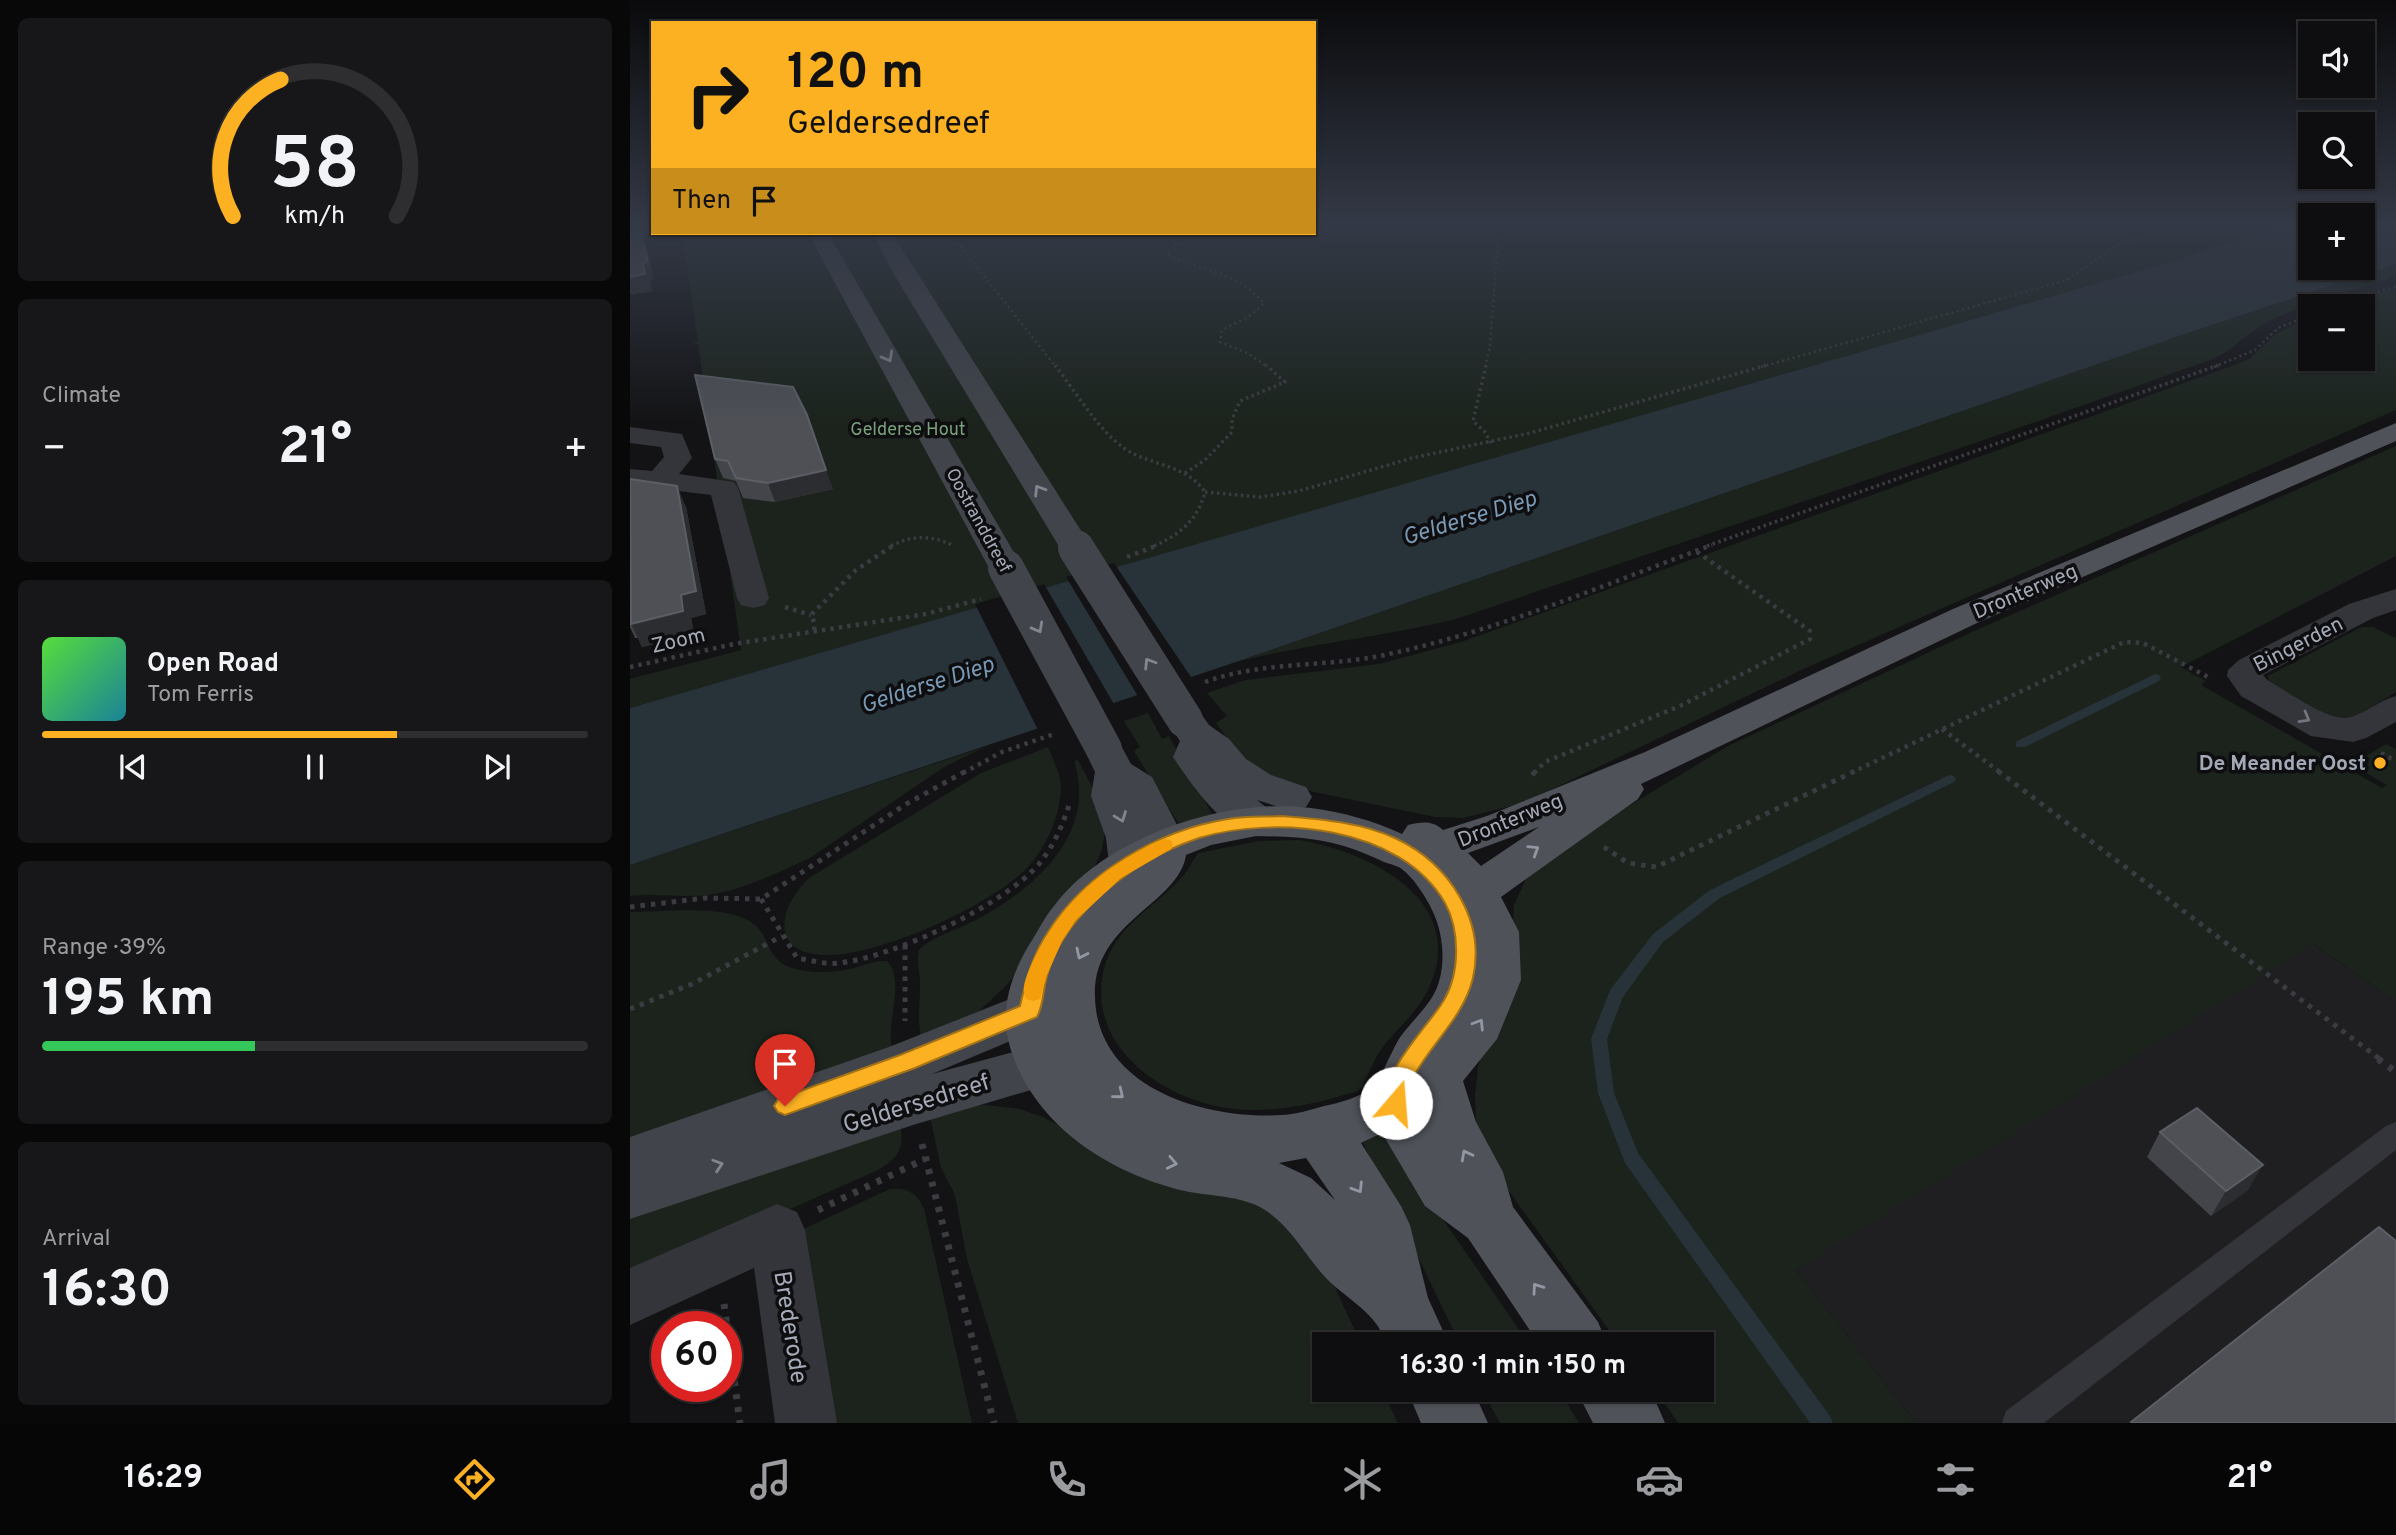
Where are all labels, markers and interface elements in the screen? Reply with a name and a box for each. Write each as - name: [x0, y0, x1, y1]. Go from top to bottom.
- map controls: [2298, 21, 2375, 371]
- button: sound: [2298, 21, 2375, 98]
- text: 120 m: [787, 44, 924, 106]
- icon: right: [672, 49, 763, 140]
- text: Geldersedreef: [787, 105, 989, 145]
- button: search: [2298, 112, 2375, 189]
- text: 58: [270, 122, 360, 214]
- icon: arrive: [745, 182, 783, 220]
- text: Then: [672, 185, 731, 218]
- text: km/h: [285, 200, 345, 232]
- button: +: [2298, 203, 2375, 280]
- button: −: [2298, 294, 2375, 371]
- one-way arrow: [880, 349, 893, 362]
- text: Climate: [42, 382, 121, 411]
- text: 21°: [278, 416, 352, 482]
- park label: Gelderse Hout: [850, 419, 966, 442]
- text: −: [42, 426, 67, 475]
- text: +: [563, 426, 588, 475]
- street label: Oostranddreef: [940, 464, 1016, 577]
- one-way arrow: [1035, 485, 1048, 498]
- water label: Gelderse Diep: [1399, 485, 1541, 553]
- street label: Dronterweg: [1969, 558, 2082, 626]
- street label: Bingerden: [2249, 611, 2348, 679]
- one-way arrow: [1030, 621, 1044, 633]
- street label: Zoom: [649, 622, 708, 661]
- text: Open Road: [147, 648, 279, 681]
- water label: Gelderse Diep: [857, 651, 998, 722]
- one-way arrow: [1144, 657, 1157, 670]
- text: Tom Ferris: [147, 681, 254, 710]
- one-way arrow: [2297, 709, 2310, 722]
- icon: previous: [114, 748, 152, 786]
- icon: pause: [296, 748, 334, 786]
- icon: next: [478, 748, 516, 786]
- place label: De Meander Oost: [2199, 751, 2366, 778]
- marker: De Meander Oost: [2372, 755, 2388, 771]
- street label: Dronterweg: [1454, 788, 1567, 855]
- one-way arrow: [1112, 811, 1126, 823]
- one-way arrow: [1526, 845, 1539, 858]
- text: Range · 39%: [42, 934, 166, 963]
- one-way arrow: [1075, 947, 1089, 959]
- text: 195 km: [42, 968, 214, 1034]
- one-way arrow: [1471, 1019, 1484, 1032]
- pin: [755, 1034, 815, 1106]
- icon: arrive: [766, 1045, 804, 1083]
- position arrow: [1359, 1066, 1433, 1140]
- street label: Geldersedreef: [840, 1068, 994, 1141]
- one-way arrow: [1110, 1086, 1123, 1098]
- one-way arrow: [1461, 1150, 1474, 1162]
- one-way arrow: [1166, 1155, 1178, 1169]
- one-way arrow: [712, 1158, 724, 1173]
- one-way arrow: [1350, 1180, 1363, 1193]
- text: Arrival: [42, 1225, 111, 1254]
- text: 16:30: [42, 1259, 172, 1325]
- street label: Brederode: [765, 1269, 813, 1386]
- one-way arrow: [1533, 1283, 1545, 1296]
- speed limit sign: 60: [651, 1311, 742, 1402]
- text: 16:30 · 1 min · 150 m: [1400, 1350, 1626, 1383]
- icon: directions: [450, 1455, 499, 1504]
- icon: music: [746, 1455, 795, 1504]
- icon: phone: [1042, 1455, 1091, 1504]
- icon: climate: [1338, 1455, 1387, 1504]
- icon: car: [1635, 1455, 1684, 1504]
- icon: filters: [1931, 1455, 1980, 1504]
- text: 16:29: [124, 1459, 203, 1499]
- text: 21°: [2227, 1459, 2272, 1499]

